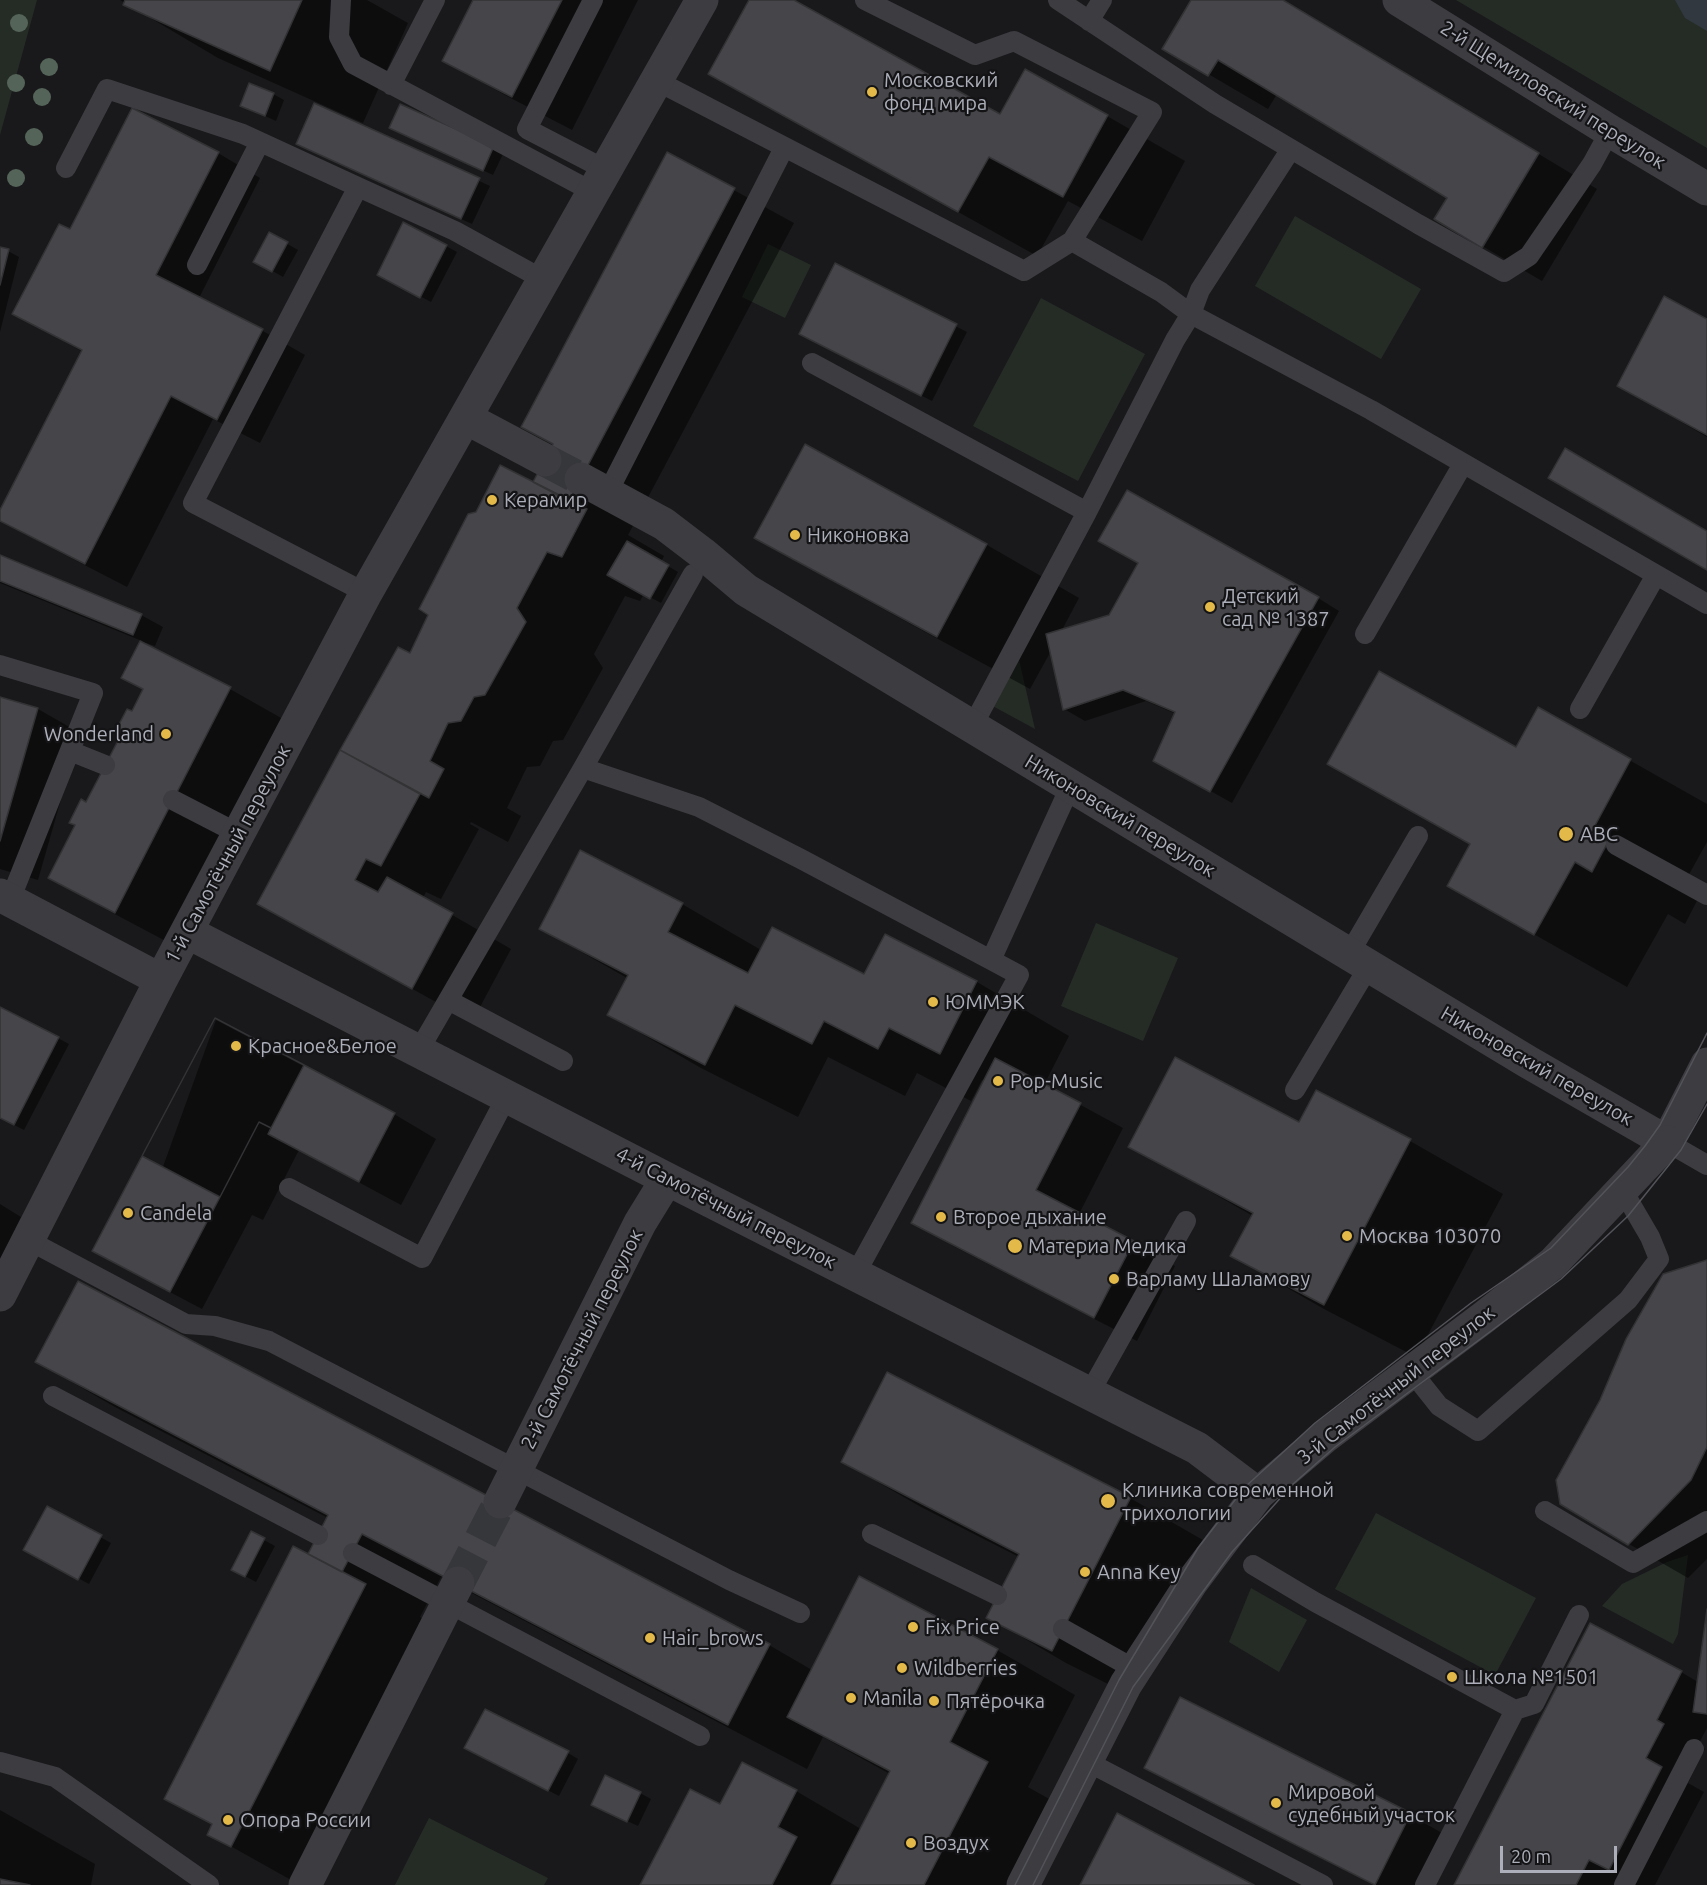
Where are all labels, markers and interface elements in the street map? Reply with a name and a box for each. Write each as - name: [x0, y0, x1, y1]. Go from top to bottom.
- street label: 2-й Щемиловский переулок: [1436, 16, 1670, 174]
- place label: Московский фонд мира: [884, 68, 998, 115]
- marker: Московский фонд мира: [865, 85, 879, 99]
- place label: Керамир: [504, 488, 587, 512]
- marker: Керамир: [485, 493, 499, 507]
- place label: Никоновка: [807, 523, 909, 547]
- marker: Никоновка: [788, 528, 802, 542]
- place label: Детский сад № 1387: [1222, 584, 1330, 631]
- marker: Детский сад № 1387: [1203, 600, 1217, 614]
- place label: Wonderland: [44, 722, 154, 746]
- marker: Wonderland: [159, 727, 173, 741]
- street label: 1-й Самотёчный переулок: [160, 741, 296, 967]
- street label: Никоновский переулок: [1020, 750, 1220, 882]
- place label: ABC: [1580, 822, 1618, 846]
- marker: ABC: [1557, 825, 1575, 843]
- place label: ЮММЭК: [945, 990, 1025, 1014]
- marker: ЮММЭК: [926, 995, 940, 1009]
- street label: Никоновский переулок: [1437, 1001, 1637, 1131]
- place label: Красное&Белое: [248, 1034, 397, 1058]
- marker: Красное&Белое: [229, 1039, 243, 1053]
- place label: Pop-Music: [1010, 1069, 1103, 1093]
- marker: Pop-Music: [991, 1074, 1005, 1088]
- street label: 4-й Самотёчный переулок: [612, 1142, 840, 1274]
- place label: Candela: [140, 1201, 212, 1225]
- place label: Второе дыхание: [953, 1205, 1107, 1229]
- marker: Candela: [121, 1206, 135, 1220]
- marker: Второе дыхание: [934, 1210, 948, 1224]
- place label: Москва 103070: [1359, 1224, 1501, 1248]
- street label: 2-й Самотёчный переулок: [516, 1225, 648, 1453]
- marker: Москва 103070: [1340, 1229, 1354, 1243]
- place label: Материа Медика: [1028, 1234, 1187, 1258]
- marker: Материа Медика: [1006, 1237, 1024, 1255]
- place label: Варламу Шаламову: [1126, 1267, 1310, 1291]
- marker: Варламу Шаламову: [1107, 1272, 1121, 1286]
- street label: 3-й Самотёчный переулок: [1292, 1300, 1500, 1470]
- place label: Клиника современной трихологии: [1122, 1478, 1334, 1525]
- marker: Клиника современной трихологии: [1099, 1492, 1117, 1510]
- place label: Anna Key: [1097, 1560, 1180, 1584]
- marker: Anna Key: [1078, 1565, 1092, 1579]
- place label: Fix Price: [925, 1615, 1000, 1639]
- marker: Fix Price: [906, 1620, 920, 1634]
- place label: Hair_brows: [662, 1626, 764, 1650]
- marker: Hair_brows: [643, 1631, 657, 1645]
- place label: Wildberries: [914, 1656, 1017, 1680]
- marker: Wildberries: [895, 1661, 909, 1675]
- place label: Школа №1501: [1464, 1665, 1599, 1689]
- marker: Школа №1501: [1445, 1670, 1459, 1684]
- place label: Manila: [863, 1686, 922, 1710]
- place label: Пятёрочка: [946, 1689, 1045, 1713]
- marker: Manila: [844, 1691, 858, 1705]
- marker: Пятёрочка: [927, 1694, 941, 1708]
- place label: Мировой судебный участок: [1288, 1780, 1455, 1827]
- marker: Мировой судебный участок: [1269, 1796, 1283, 1810]
- place label: Опора России: [240, 1808, 371, 1832]
- marker: Опора России: [221, 1813, 235, 1827]
- place label: Воздух: [923, 1831, 989, 1855]
- scale bar: [1503, 1834, 1620, 1872]
- marker: Воздух: [904, 1836, 918, 1850]
- text: 20 m: [1511, 1846, 1551, 1866]

